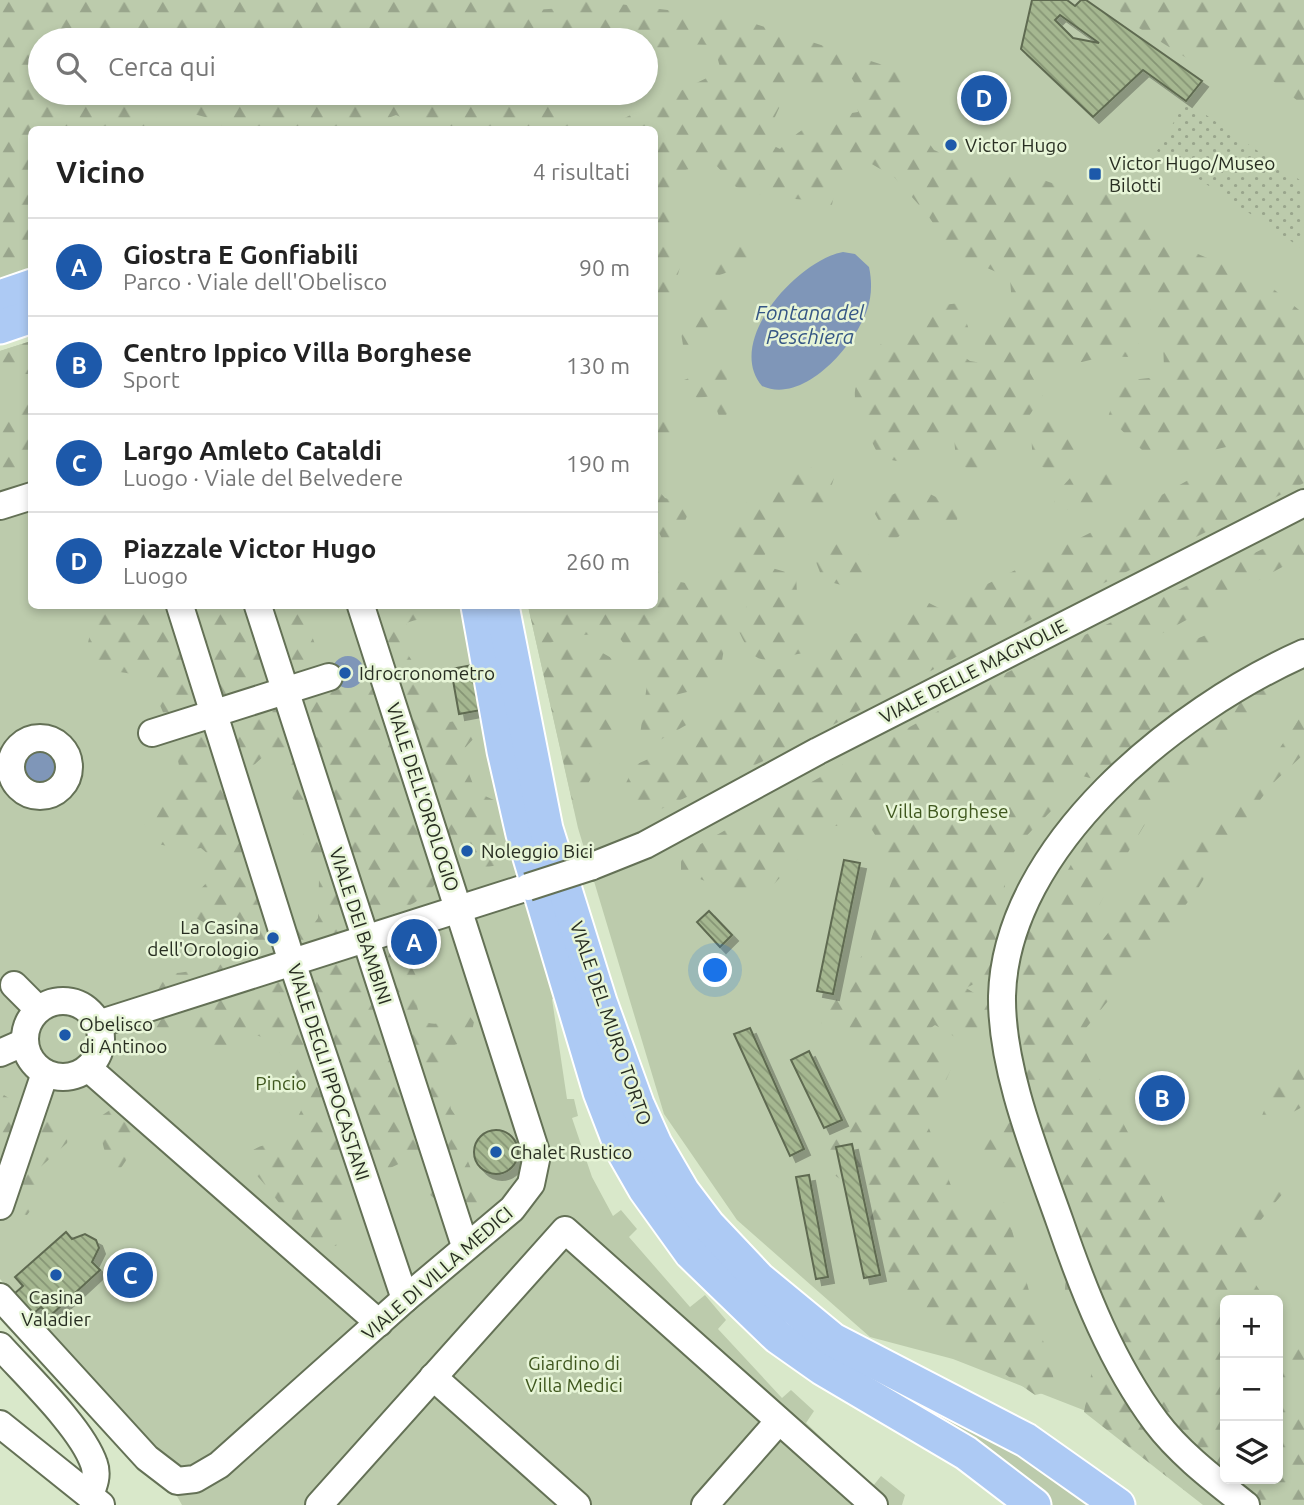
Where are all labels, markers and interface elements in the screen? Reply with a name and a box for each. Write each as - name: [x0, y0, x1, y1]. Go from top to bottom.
- search box: [28, 28, 658, 105]
- icon: search: [52, 48, 90, 86]
- text: Cerca qui: [108, 52, 216, 81]
- pin: D: [961, 72, 1007, 124]
- place label: Victor Hugo: [965, 134, 1067, 156]
- marker: Victor Hugo: [943, 137, 959, 153]
- place label: Victor Hugo/Museo Bilotti: [1109, 152, 1275, 196]
- text: Vicino: [56, 155, 145, 189]
- text: 4 risultati: [533, 159, 630, 184]
- marker: Victor Hugo/Museo Bilotti: [1087, 166, 1103, 182]
- text: Giostra E Gonfiabili: [123, 240, 359, 269]
- text: A: [71, 255, 87, 280]
- text: 90 m: [579, 255, 630, 280]
- text: Parco · Viale dell'Obelisco: [123, 269, 387, 294]
- water label: Fontana del Peschiera: [755, 300, 865, 348]
- text: Centro Ippico Villa Borghese: [123, 338, 472, 367]
- text: B: [71, 353, 87, 378]
- text: 130 m: [566, 353, 630, 378]
- text: Sport: [123, 367, 180, 392]
- text: Largo Amleto Cataldi: [123, 436, 382, 465]
- text: C: [72, 451, 86, 476]
- text: 190 m: [566, 451, 630, 476]
- text: Luogo · Viale del Belvedere: [123, 465, 403, 490]
- text: Piazzale Victor Hugo: [123, 534, 377, 563]
- text: D: [71, 549, 87, 574]
- text: 260 m: [566, 549, 630, 574]
- text: Luogo: [123, 563, 188, 588]
- street label: VIALE DELLE MAGNOLIE: [876, 614, 1070, 728]
- place label: Idrocronometro: [359, 662, 495, 684]
- marker: Idrocronometro: [337, 665, 353, 681]
- street label: VIALE DELL'OROLOGIO: [382, 700, 464, 894]
- park label: Villa Borghese: [886, 800, 1008, 822]
- place label: Noleggio Bici: [481, 840, 593, 862]
- marker: Noleggio Bici: [459, 843, 475, 859]
- street label: VIALE DEI BAMBINI: [325, 845, 397, 1007]
- place label: La Casina dell'Orologio: [147, 916, 259, 960]
- pin: A: [391, 916, 437, 968]
- street label: VIALE DEL MURO TORTO: [566, 918, 656, 1128]
- marker: La Casina dell'Orologio: [265, 930, 281, 946]
- your location: [698, 953, 732, 987]
- street label: VIALE DEGLI IPPOCASTANI: [284, 961, 374, 1183]
- place label: Obelisco di Antinoo: [79, 1013, 167, 1057]
- marker: Obelisco di Antinoo: [57, 1027, 73, 1043]
- park label: Pincio: [255, 1072, 307, 1094]
- pin: B: [1139, 1072, 1185, 1124]
- place label: Chalet Rustico: [510, 1141, 632, 1163]
- marker: Chalet Rustico: [488, 1144, 504, 1160]
- street label: VIALE DI VILLA MEDICI: [357, 1202, 517, 1344]
- pin: C: [107, 1249, 153, 1301]
- marker: Casina Valadier: [48, 1267, 64, 1283]
- place label: Casina Valadier: [21, 1286, 91, 1330]
- map controls: [1220, 1295, 1283, 1484]
- button: +: [1220, 1295, 1283, 1358]
- park label: Giardino di Villa Medici: [525, 1352, 623, 1396]
- button: −: [1220, 1358, 1283, 1421]
- button: layers: [1220, 1421, 1283, 1484]

